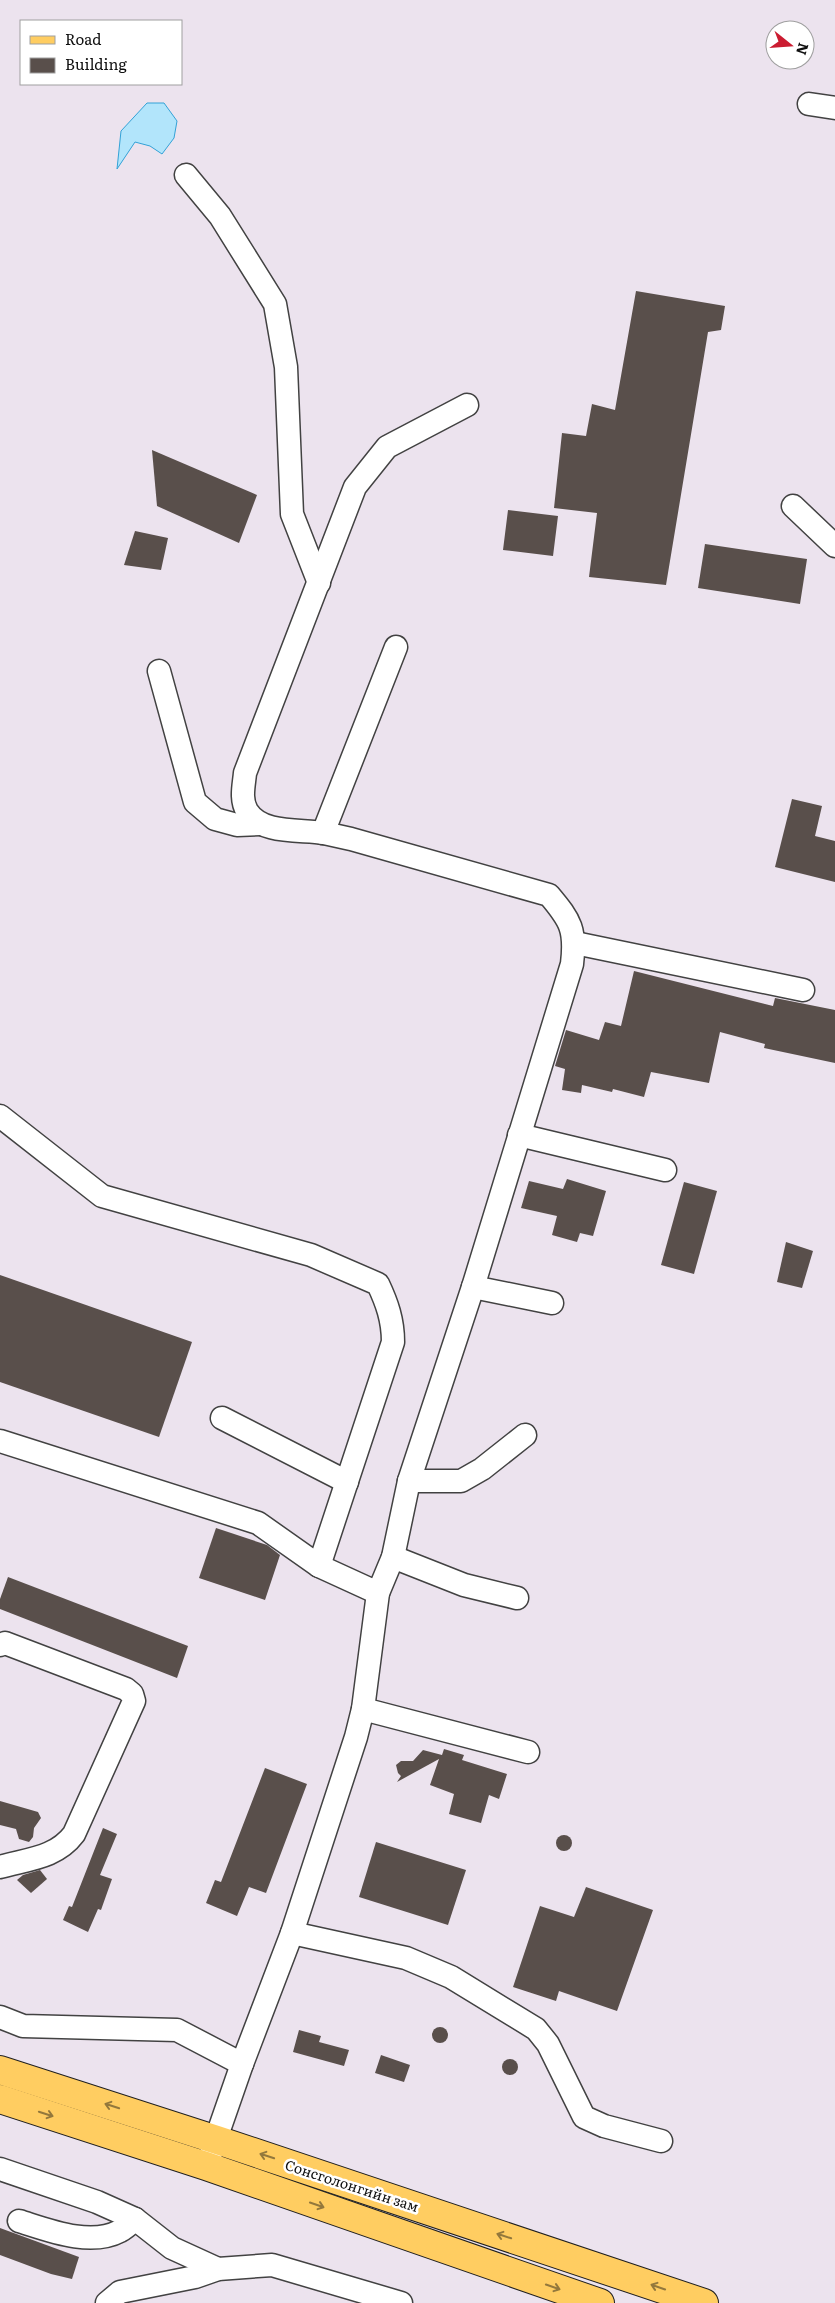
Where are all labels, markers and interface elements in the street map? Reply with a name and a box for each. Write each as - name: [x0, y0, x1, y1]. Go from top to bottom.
- legend: [20, 20, 182, 85]
- north arrow: [765, 20, 815, 70]
- text: Road: [65, 27, 101, 50]
- text: N: [792, 41, 815, 58]
- text: Building: [65, 52, 127, 75]
- one-way arrow: [105, 2101, 120, 2110]
- one-way arrow: [38, 2110, 54, 2120]
- one-way arrow: [259, 2151, 275, 2160]
- street label: Сонсголонгийн зам: [283, 2154, 422, 2216]
- one-way arrow: [308, 2201, 324, 2210]
- one-way arrow: [496, 2230, 512, 2240]
- one-way arrow: [650, 2282, 666, 2291]
- one-way arrow: [545, 2283, 560, 2292]

